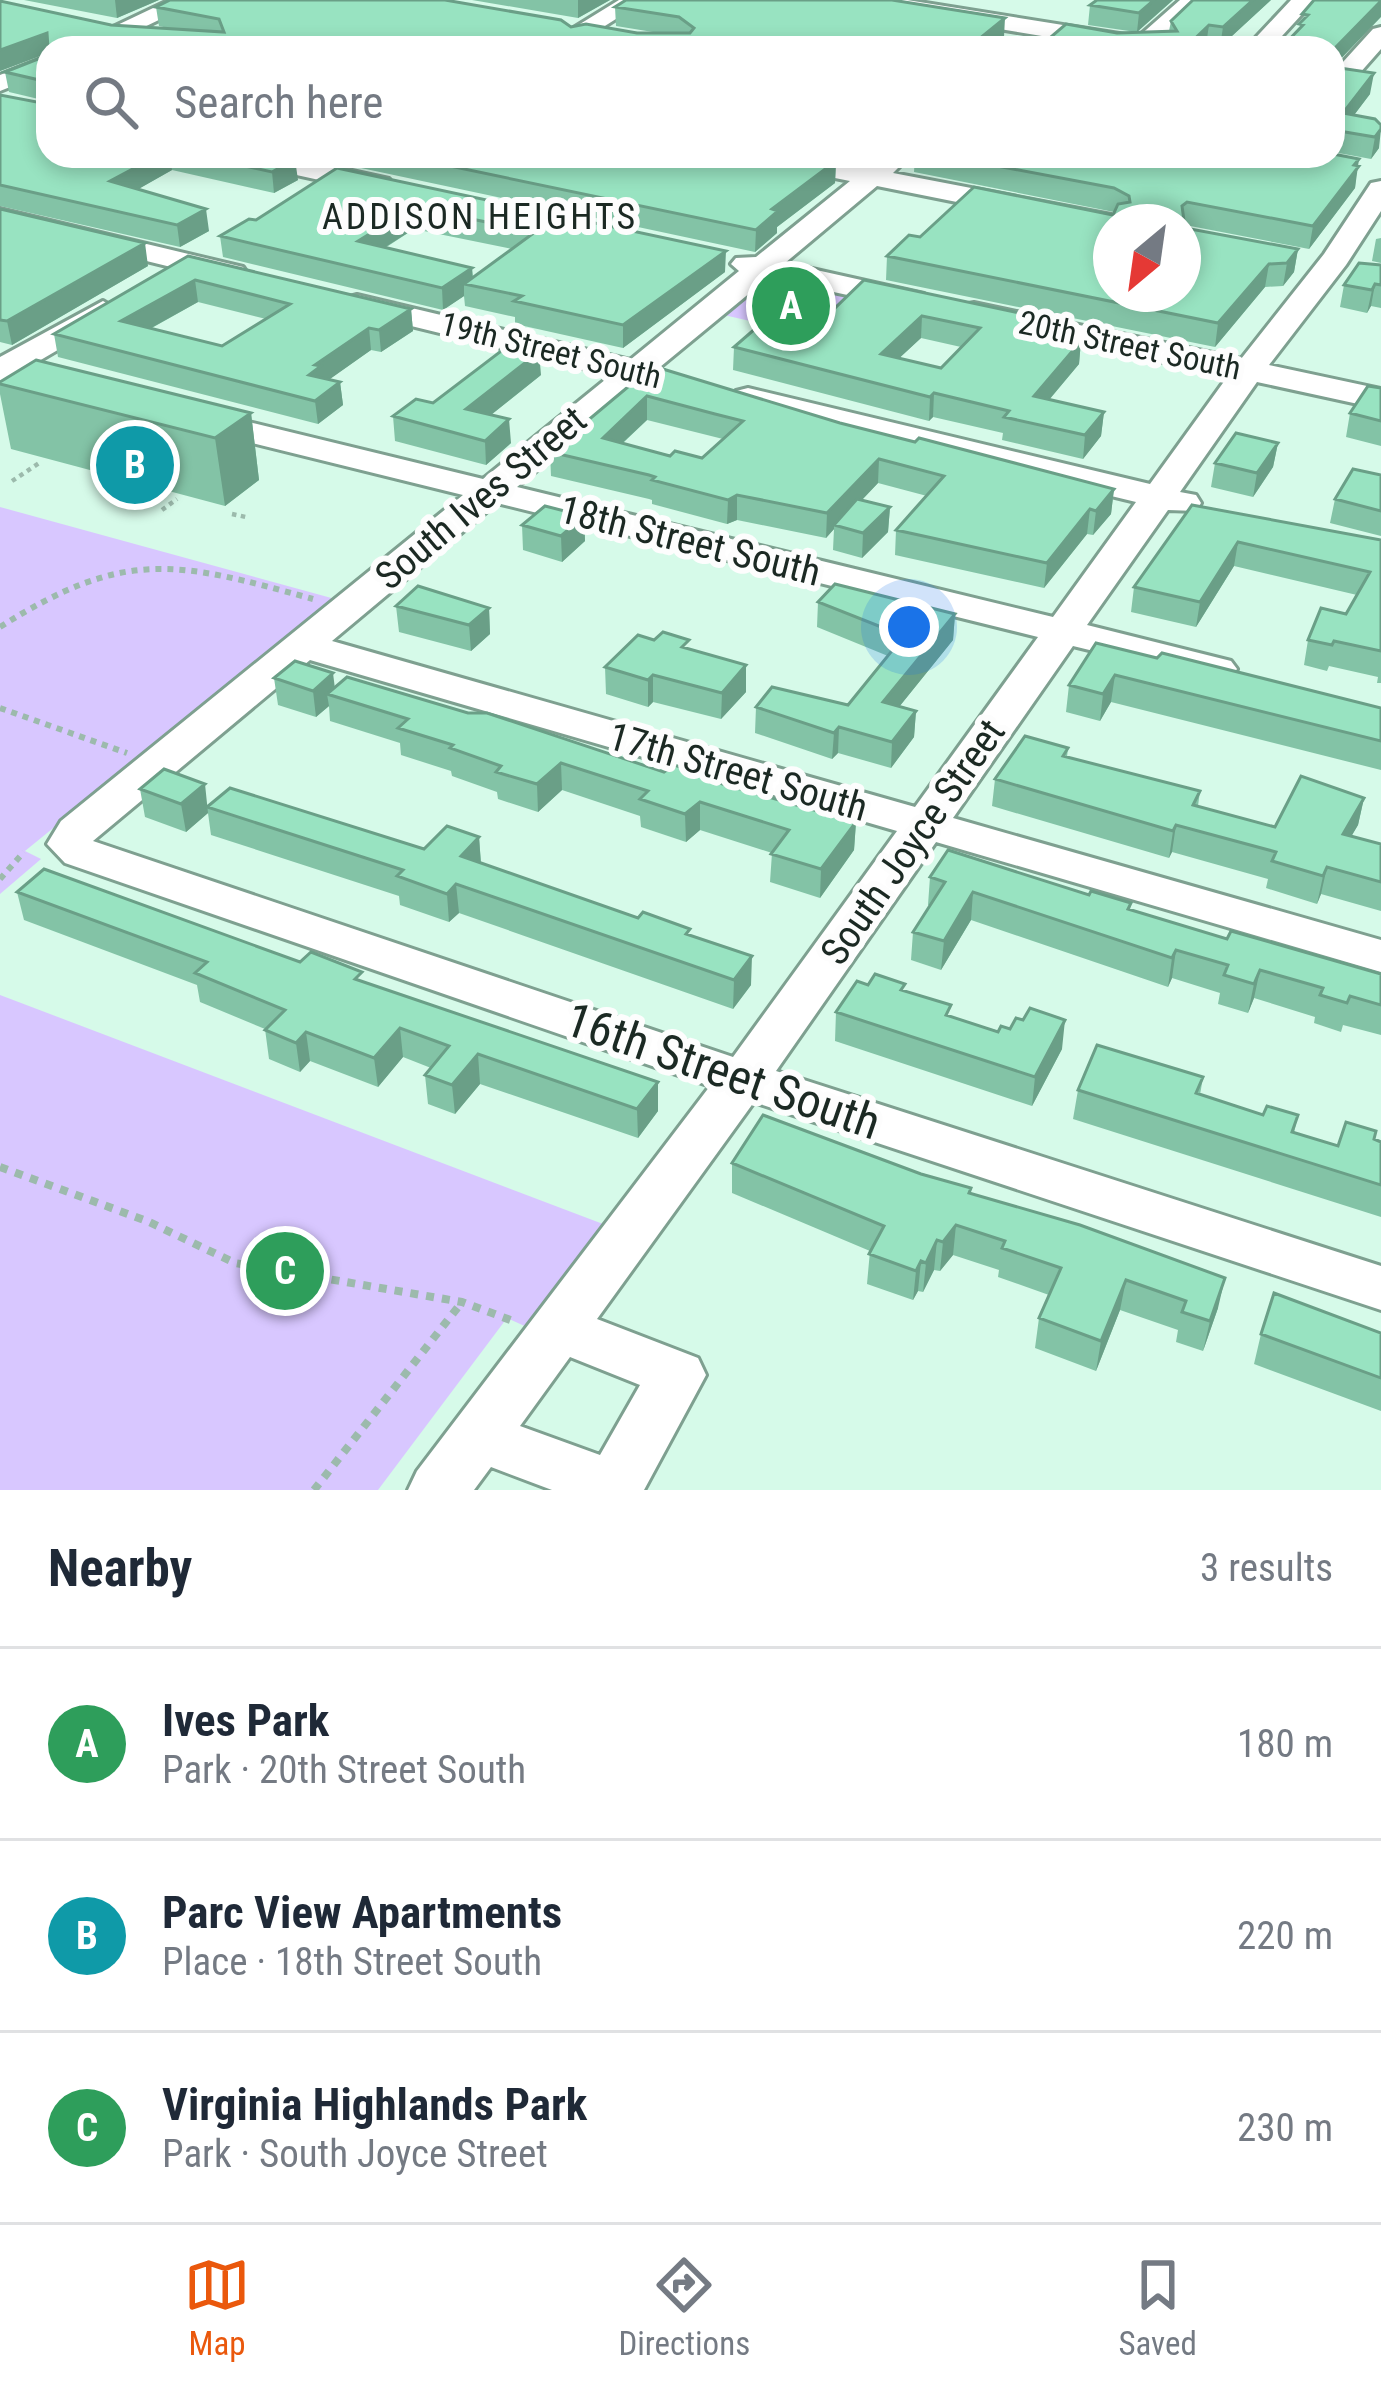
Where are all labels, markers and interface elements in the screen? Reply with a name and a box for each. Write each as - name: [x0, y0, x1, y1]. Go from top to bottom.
- search box: [36, 36, 1345, 168]
- icon: search: [78, 69, 144, 135]
- text: Search here: [174, 76, 383, 129]
- district label: ADDISON HEIGHTS: [322, 196, 638, 238]
- north arrow: [1093, 204, 1201, 312]
- pin: A: [752, 261, 830, 351]
- street label: 20th Street South: [1015, 302, 1245, 388]
- street label: 19th Street South: [437, 304, 665, 396]
- street label: South Ives Street: [366, 397, 596, 599]
- pin: B: [96, 420, 174, 510]
- street label: 18th Street South: [555, 486, 825, 596]
- your location: [879, 597, 939, 657]
- street label: South Joyce Street: [811, 711, 1015, 973]
- street label: 17th Street South: [603, 713, 873, 831]
- street label: 16th Street South: [558, 991, 888, 1151]
- pin: C: [246, 1226, 324, 1316]
- text: Nearby: [48, 1539, 192, 1598]
- text: 3 results: [1200, 1545, 1333, 1591]
- text: Ives Park: [162, 1694, 329, 1747]
- text: A: [75, 1721, 99, 1767]
- text: 180 m: [1237, 1721, 1333, 1767]
- text: Park · 20th Street South: [162, 1747, 526, 1793]
- text: Parc View Apartments: [162, 1886, 562, 1939]
- text: B: [76, 1913, 98, 1959]
- text: 220 m: [1237, 1913, 1333, 1959]
- text: Place · 18th Street South: [162, 1939, 542, 1985]
- text: Virginia Highlands Park: [162, 2078, 587, 2131]
- text: C: [76, 2105, 98, 2151]
- text: 230 m: [1237, 2105, 1333, 2151]
- text: Park · South Joyce Street: [162, 2131, 548, 2177]
- tab: Map: [184, 2252, 250, 2363]
- tab: Directions: [618, 2252, 750, 2363]
- tab: Saved: [1118, 2252, 1197, 2363]

